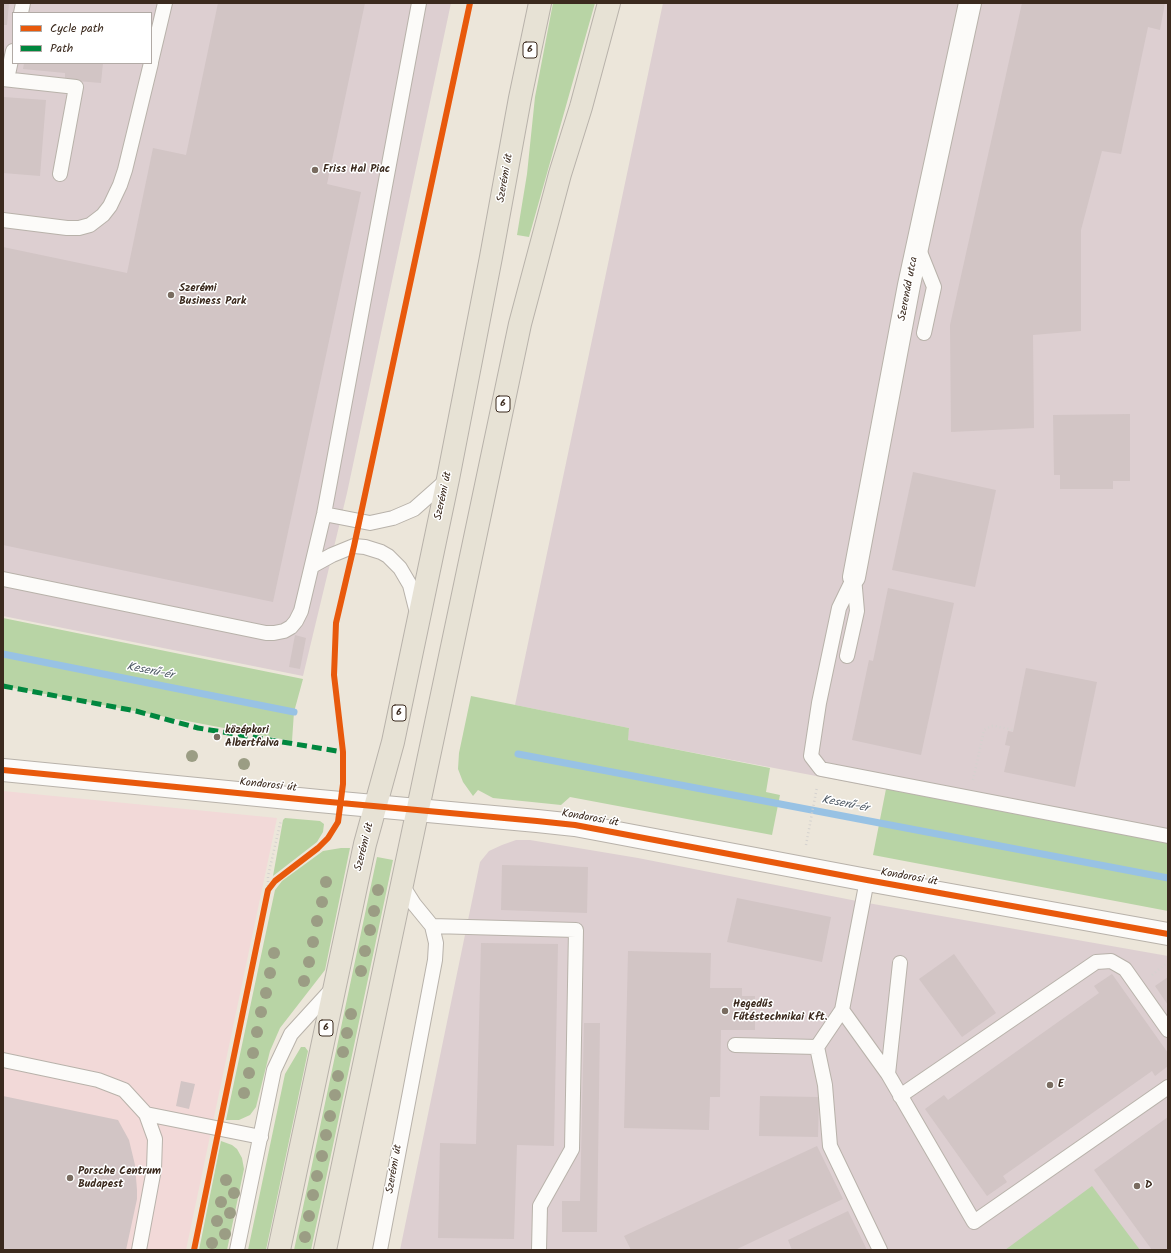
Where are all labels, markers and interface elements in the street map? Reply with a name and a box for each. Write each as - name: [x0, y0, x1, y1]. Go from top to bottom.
- legend: [12, 12, 152, 64]
- text: Cycle path: [50, 19, 104, 38]
- text: Path: [50, 39, 73, 58]
- road number: 6: [523, 42, 537, 58]
- street label: Szerémi út: [495, 153, 517, 203]
- place label: Friss Hal Piac: [323, 163, 390, 177]
- marker: Friss Hal Piac: [310, 165, 320, 175]
- street label: Szerenád utca: [896, 256, 922, 322]
- place label: Szerémi Business Park: [179, 282, 246, 308]
- marker: Szerémi Business Park: [166, 290, 176, 300]
- road number: 6: [496, 396, 510, 412]
- street label: Szerémi út: [432, 470, 456, 522]
- water label: Keserű-ér: [125, 660, 175, 684]
- road number: 6: [392, 705, 406, 721]
- place label: középkori Albertfalva: [225, 724, 279, 750]
- marker: középkori Albertfalva: [212, 732, 222, 742]
- street label: Kondorosi út: [239, 776, 297, 796]
- water label: Keserű-ér: [820, 793, 870, 817]
- street label: Kondorosi út: [560, 807, 620, 831]
- street label: Szerémi út: [353, 821, 377, 873]
- street label: Kondorosi út: [879, 866, 939, 890]
- place label: Hegedűs Fűtéstechnikai Kft.: [733, 998, 827, 1024]
- marker: Hegedűs Fűtéstechnikai Kft.: [720, 1006, 730, 1016]
- road number: 6: [319, 1020, 333, 1036]
- place label: E: [1058, 1078, 1064, 1092]
- marker: E: [1045, 1080, 1055, 1090]
- street label: Szerémi út: [384, 1144, 406, 1194]
- place label: Porsche Centrum Budapest: [78, 1165, 161, 1191]
- marker: Porsche Centrum Budapest: [65, 1173, 75, 1183]
- place label: D: [1145, 1179, 1152, 1193]
- marker: D: [1132, 1181, 1142, 1191]

